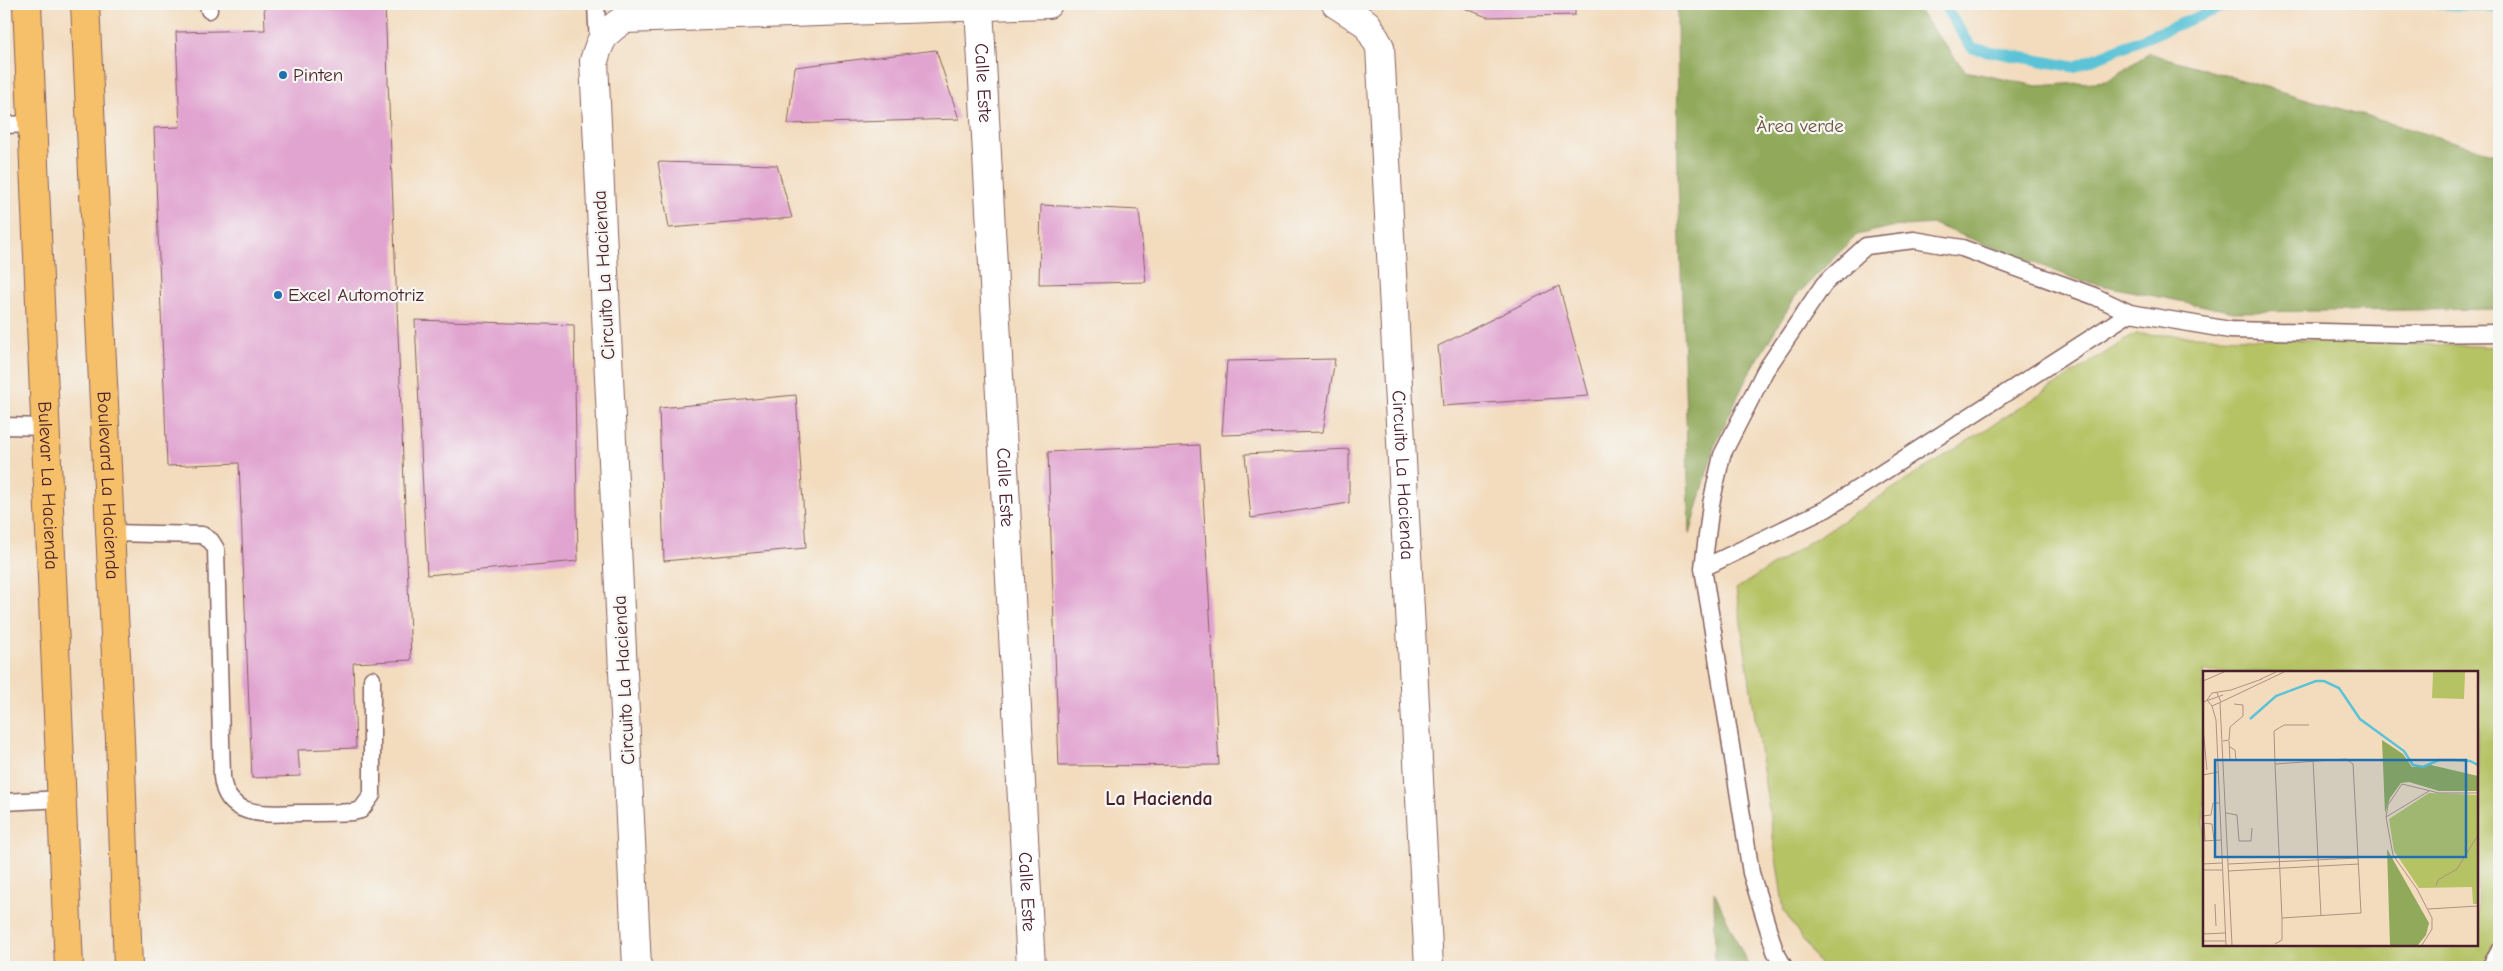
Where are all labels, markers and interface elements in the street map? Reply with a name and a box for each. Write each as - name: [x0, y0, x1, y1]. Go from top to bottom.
- street label: Calle Este: [970, 43, 996, 123]
- place label: Pinten: [293, 64, 343, 86]
- marker: Pinten: [277, 69, 289, 81]
- park label: Àrea verde: [1756, 115, 1844, 137]
- street label: Circuito La Hacienda: [589, 190, 619, 360]
- place label: Excel Automotriz: [288, 284, 424, 306]
- marker: Excel Automotriz: [272, 289, 284, 301]
- street label: Circuito La Hacienda: [1387, 390, 1418, 560]
- street label: Boulevard La Hacienda: [92, 391, 123, 580]
- street label: Bulevar La Hacienda: [33, 401, 63, 570]
- street label: Calle Este: [992, 447, 1018, 528]
- street label: Circuito La Hacienda: [609, 595, 639, 765]
- inset map: [2203, 671, 2478, 946]
- district label: La Hacienda: [1105, 787, 1213, 810]
- street label: Calle Este: [1014, 851, 1040, 932]

